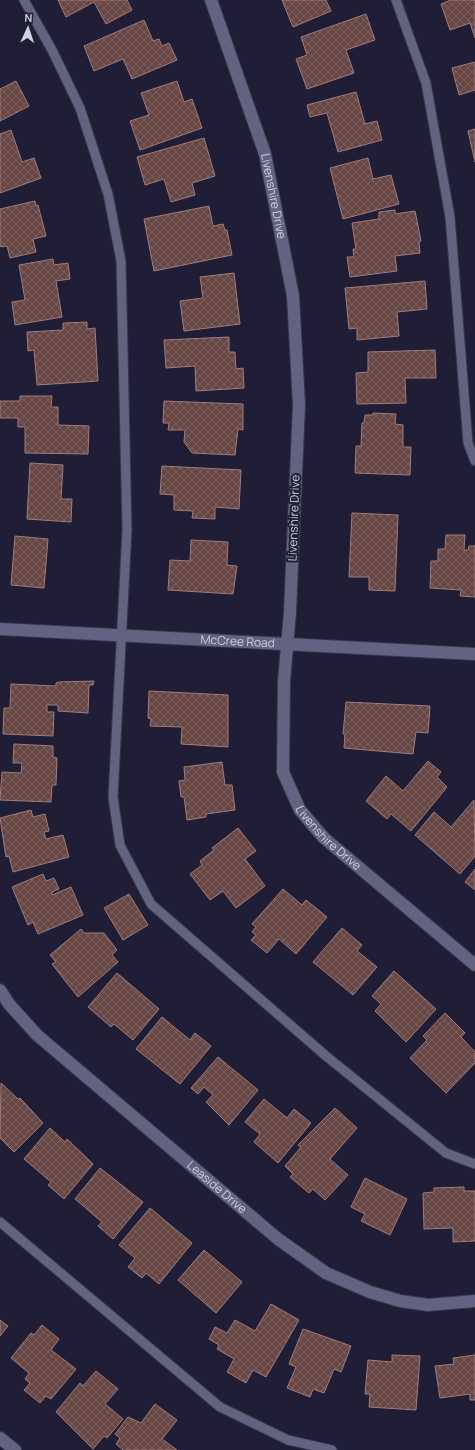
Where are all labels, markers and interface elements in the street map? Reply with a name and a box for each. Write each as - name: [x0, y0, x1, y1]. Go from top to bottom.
- north arrow: [8, 8, 48, 48]
- text: N: [24, 10, 33, 25]
- street label: Livenshire Drive: [257, 152, 291, 240]
- street label: Livenshire Drive: [283, 474, 304, 562]
- street label: McCree Road: [200, 631, 275, 651]
- street label: Livenshire Drive: [291, 803, 365, 874]
- street label: Leaside Drive: [184, 1157, 251, 1217]

